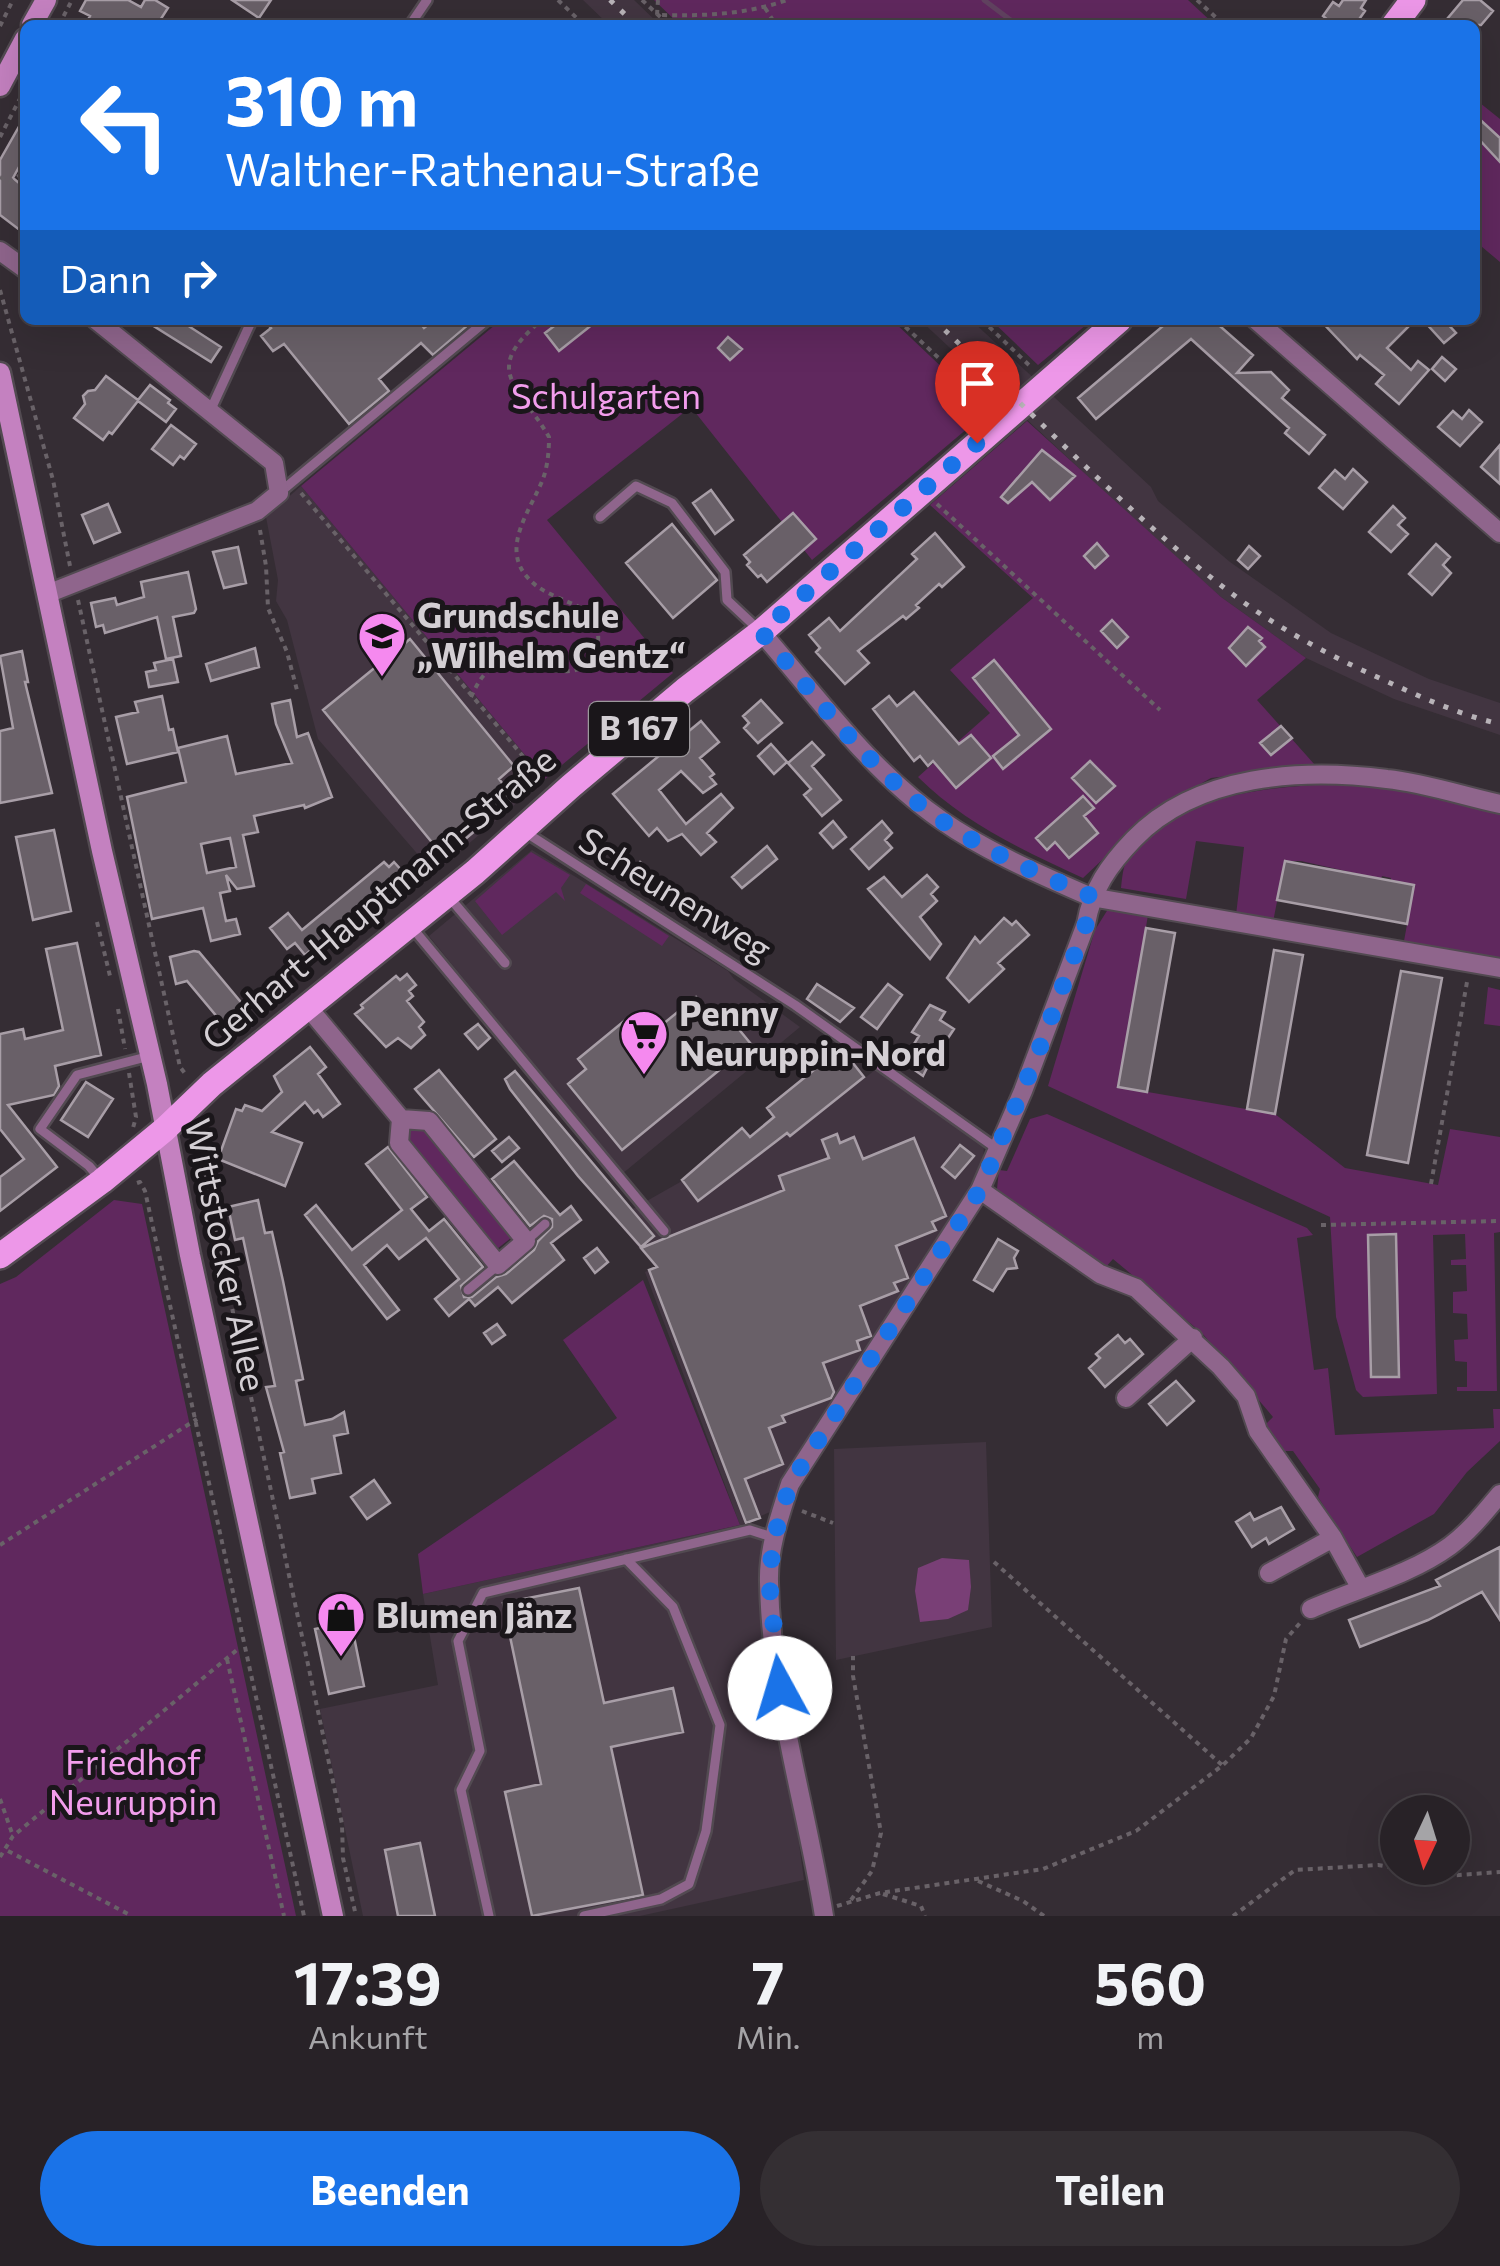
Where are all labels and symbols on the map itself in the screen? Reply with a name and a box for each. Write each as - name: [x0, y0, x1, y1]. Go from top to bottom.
- pin: [935, 341, 1020, 444]
- park label: Schulgarten: [511, 373, 701, 416]
- place label: Grundschule „Wilhelm Gentz“: [417, 592, 685, 675]
- school or university icon: Grundschule „Wilhelm Gentz“: [356, 610, 408, 678]
- road number: B 167: [589, 702, 689, 756]
- street label: Gerhart-Hauptmann-Straße: [192, 737, 563, 1058]
- street label: Scheunenweg: [572, 817, 781, 969]
- place label: Penny Neuruppin-Nord: [679, 990, 946, 1073]
- supermarket icon: Penny Neuruppin-Nord: [618, 1008, 670, 1076]
- street label: Wittstocker Allee: [178, 1114, 277, 1395]
- shop icon: Blumen Jänz: [315, 1590, 367, 1658]
- place label: Blumen Jänz: [376, 1592, 572, 1635]
- position arrow: [728, 1636, 832, 1740]
- park label: Friedhof Neuruppin: [49, 1739, 217, 1822]
- north arrow: [1380, 1795, 1470, 1885]

